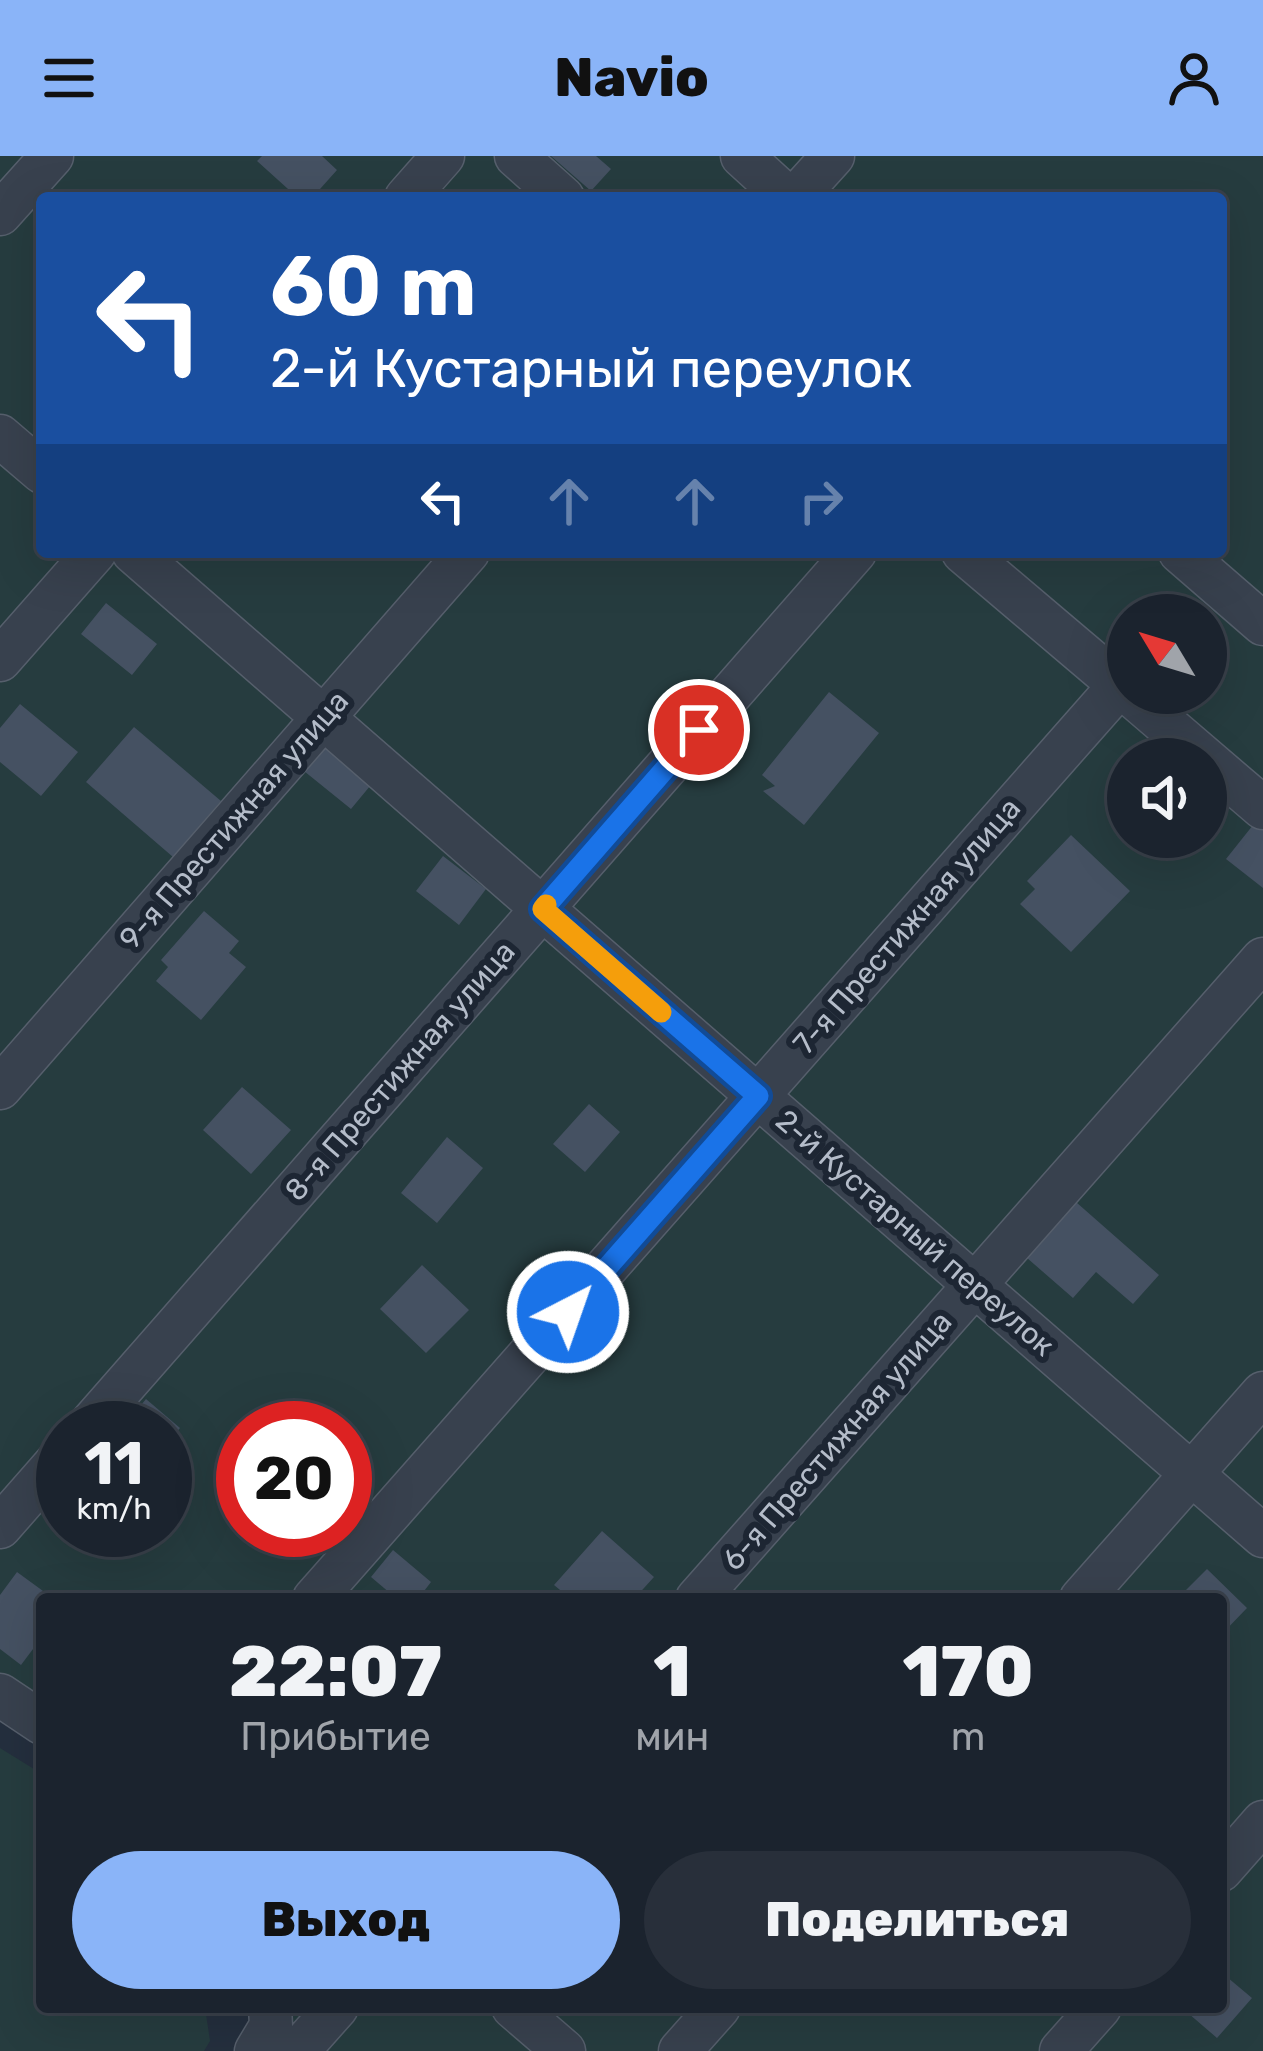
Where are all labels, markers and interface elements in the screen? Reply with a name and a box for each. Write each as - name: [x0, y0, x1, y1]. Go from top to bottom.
- icon: menu: [36, 45, 102, 111]
- icon: person: [1161, 45, 1227, 111]
- text: Navio: [554, 46, 709, 110]
- text: 60 m: [270, 236, 477, 336]
- icon: left: [72, 240, 228, 396]
- text: 2-й Кустарный переулок: [270, 337, 913, 401]
- icon: left: [410, 468, 476, 534]
- icon: ahead: [536, 468, 602, 534]
- icon: ahead: [662, 468, 728, 534]
- icon: right: [788, 468, 854, 534]
- north arrow: [1107, 594, 1227, 714]
- map controls: [1107, 594, 1227, 858]
- pin: [648, 679, 750, 781]
- street label: 9-я Престижная улица: [112, 683, 356, 957]
- icon: arrive: [666, 697, 732, 763]
- button: sound: [1107, 738, 1227, 858]
- street label: 7-я Престижная улица: [786, 791, 1028, 1061]
- street label: 8-я Престижная улица: [277, 934, 523, 1208]
- street label: 2-й Кустарный переулок: [768, 1102, 1062, 1364]
- position arrow: [505, 1249, 631, 1375]
- street label: 6-я Престижная улица: [715, 1304, 959, 1578]
- speed limit sign: 20: [216, 1401, 372, 1557]
- text: 11: [84, 1428, 144, 1499]
- text: km/h: [77, 1491, 151, 1527]
- text: 22:07: [229, 1629, 442, 1714]
- text: 1: [653, 1629, 691, 1714]
- text: 170: [902, 1629, 1034, 1714]
- text: Прибытие: [240, 1714, 431, 1760]
- text: мин: [635, 1714, 709, 1760]
- text: m: [951, 1714, 985, 1760]
- button: Выход: [72, 1851, 620, 1989]
- button: Поделиться: [644, 1851, 1191, 1989]

